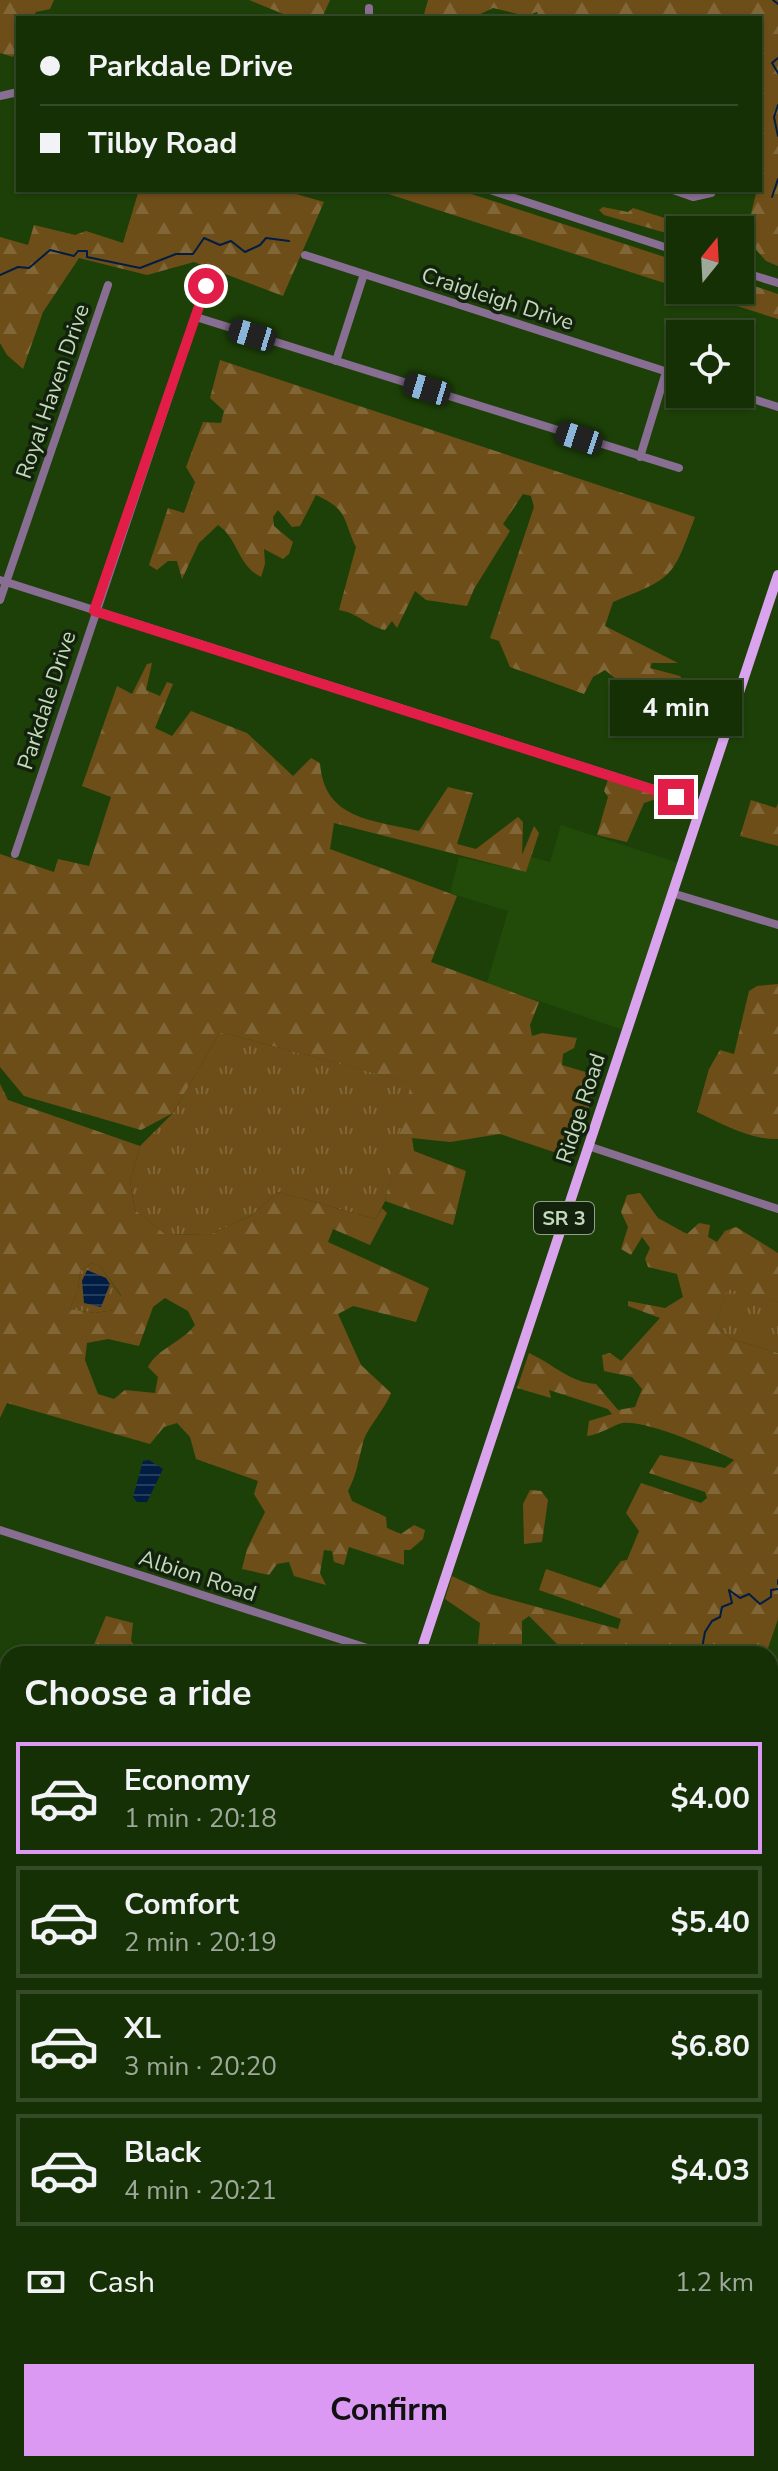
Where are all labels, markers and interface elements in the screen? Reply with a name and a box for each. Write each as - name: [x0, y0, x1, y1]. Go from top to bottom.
- text: Parkdale Drive: [88, 46, 293, 87]
- text: Tilby Road: [88, 123, 237, 164]
- north arrow: [666, 216, 754, 304]
- map controls: [666, 216, 754, 408]
- street label: Craigleigh Drive: [418, 260, 578, 338]
- route start: [188, 268, 224, 304]
- street label: Royal Haven Drive: [9, 300, 97, 483]
- car: [226, 317, 278, 353]
- button: locate: [666, 320, 754, 408]
- car: [401, 371, 453, 407]
- car: [552, 419, 606, 457]
- street label: Parkdale Drive: [10, 627, 83, 773]
- callout: 4 min: [610, 681, 742, 737]
- text: 4 min: [642, 690, 710, 725]
- route end: [658, 779, 694, 815]
- street label: Ridge Road: [549, 1049, 613, 1167]
- road number: SR 3: [534, 1202, 594, 1234]
- street label: Albion Road: [135, 1543, 260, 1609]
- text: Choose a ride: [24, 1669, 252, 1718]
- text: Economy: [124, 1760, 250, 1801]
- icon: car: [28, 1762, 100, 1834]
- text: $4.00: [671, 1778, 750, 1819]
- text: 1 min · 20:18: [124, 1801, 277, 1836]
- text: Comfort: [124, 1884, 239, 1925]
- icon: car: [28, 1886, 100, 1958]
- text: $5.40: [671, 1902, 750, 1943]
- text: 2 min · 20:19: [124, 1925, 277, 1960]
- text: XL: [124, 2008, 161, 2049]
- icon: car: [28, 2010, 100, 2082]
- text: $6.80: [671, 2026, 750, 2067]
- text: 3 min · 20:20: [124, 2049, 277, 2084]
- text: Black: [124, 2132, 201, 2173]
- icon: car: [28, 2134, 100, 2206]
- text: $4.03: [671, 2150, 750, 2191]
- text: 4 min · 20:21: [124, 2173, 277, 2208]
- icon: cash: [24, 2260, 68, 2304]
- text: Cash: [88, 2262, 155, 2303]
- text: 1.2 km: [675, 2265, 754, 2300]
- button: Confirm: [24, 2364, 754, 2456]

